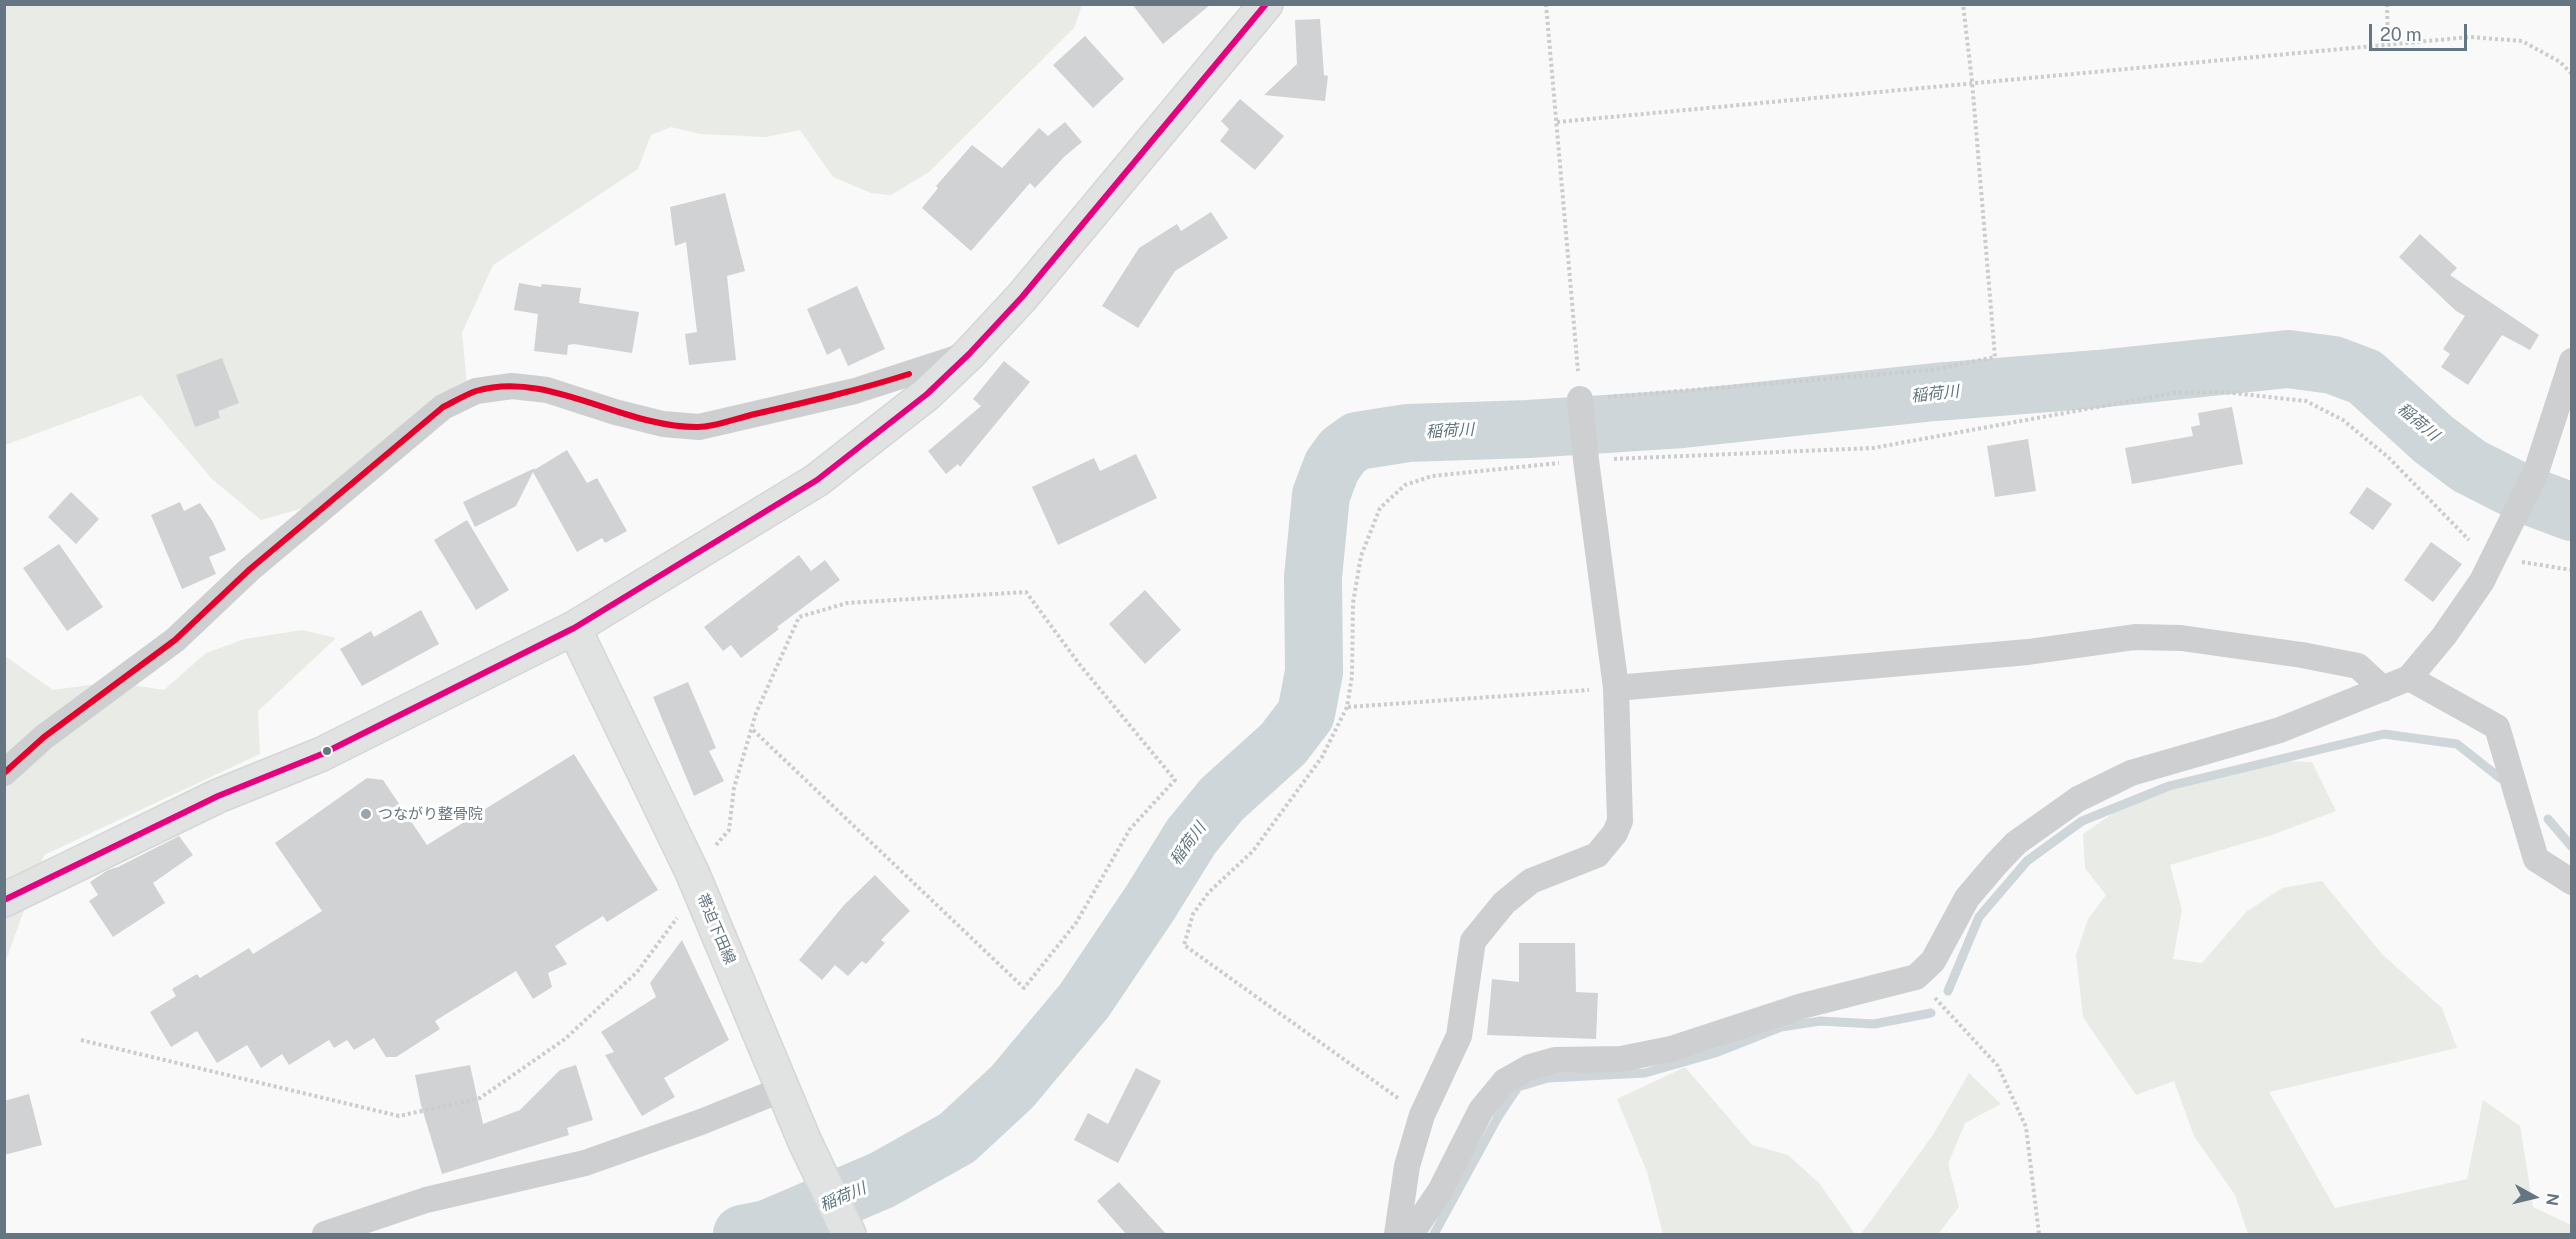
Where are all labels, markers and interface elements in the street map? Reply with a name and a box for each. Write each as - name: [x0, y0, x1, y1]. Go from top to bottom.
- scale bar: [2372, 12, 2470, 50]
- text: 20 m: [2380, 24, 2422, 45]
- water label: 稲荷川: [1910, 382, 1960, 406]
- water label: 稲荷川: [2393, 399, 2443, 445]
- water label: 稲荷川: [1426, 420, 1474, 442]
- unlabelled marker: [321, 745, 333, 757]
- place label: つながり整骨院: [378, 805, 483, 823]
- marker: つながり整骨院: [359, 807, 373, 821]
- water label: 稲荷川: [1166, 819, 1210, 869]
- street label: 帯迫下田線: [693, 891, 739, 967]
- north arrow: [2504, 1167, 2564, 1227]
- water label: 稲荷川: [817, 1179, 869, 1215]
- text: N: [2542, 1192, 2563, 1207]

